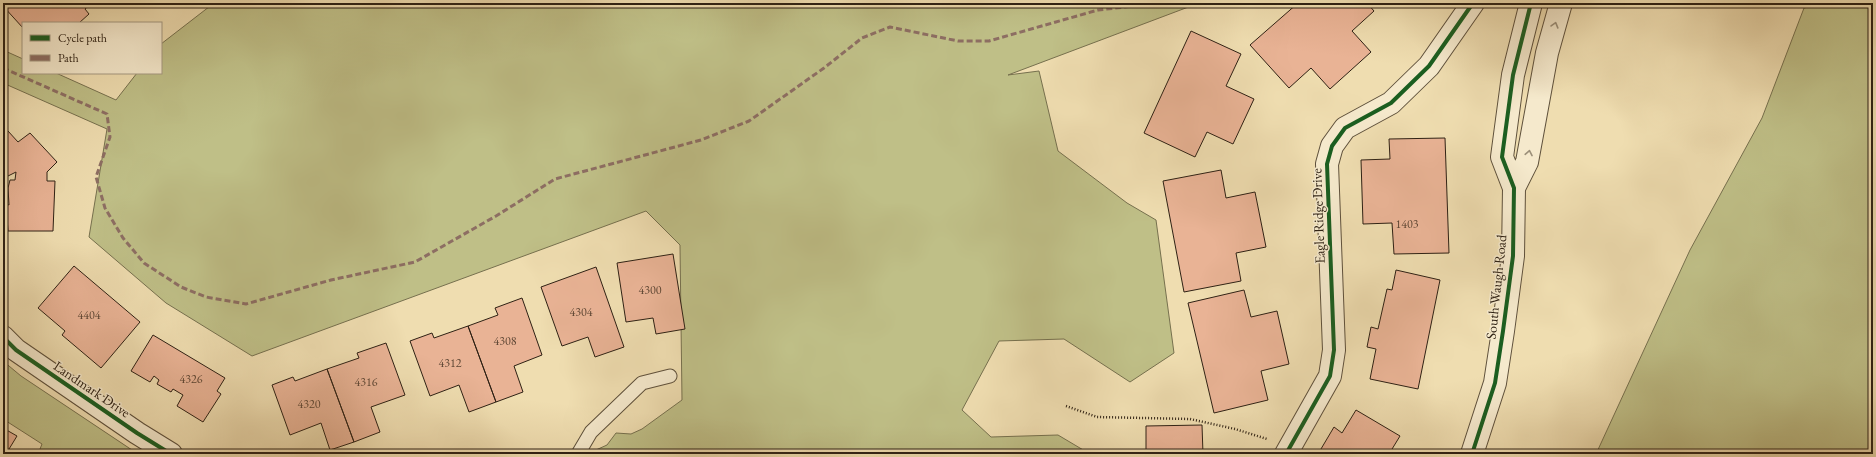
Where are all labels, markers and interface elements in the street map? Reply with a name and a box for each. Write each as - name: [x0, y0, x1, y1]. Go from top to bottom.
- legend: [22, 22, 162, 74]
- one-way arrow: [1550, 22, 1559, 29]
- text: Cycle path: [58, 30, 107, 46]
- text: Path: [58, 50, 79, 66]
- one-way arrow: [1524, 150, 1533, 156]
- street label: Eagle Ridge Drive: [1307, 167, 1329, 264]
- house number: 1403: [1395, 216, 1419, 232]
- street label: South Waugh Road: [1482, 233, 1511, 340]
- house number: 4300: [638, 282, 662, 298]
- house number: 4304: [569, 304, 593, 320]
- house number: 4404: [77, 307, 101, 323]
- house number: 4308: [493, 333, 517, 349]
- house number: 4312: [438, 355, 462, 371]
- street label: Landmark Drive: [50, 357, 134, 422]
- house number: 4326: [179, 371, 203, 387]
- house number: 4316: [354, 374, 378, 390]
- house number: 4320: [297, 396, 321, 412]

